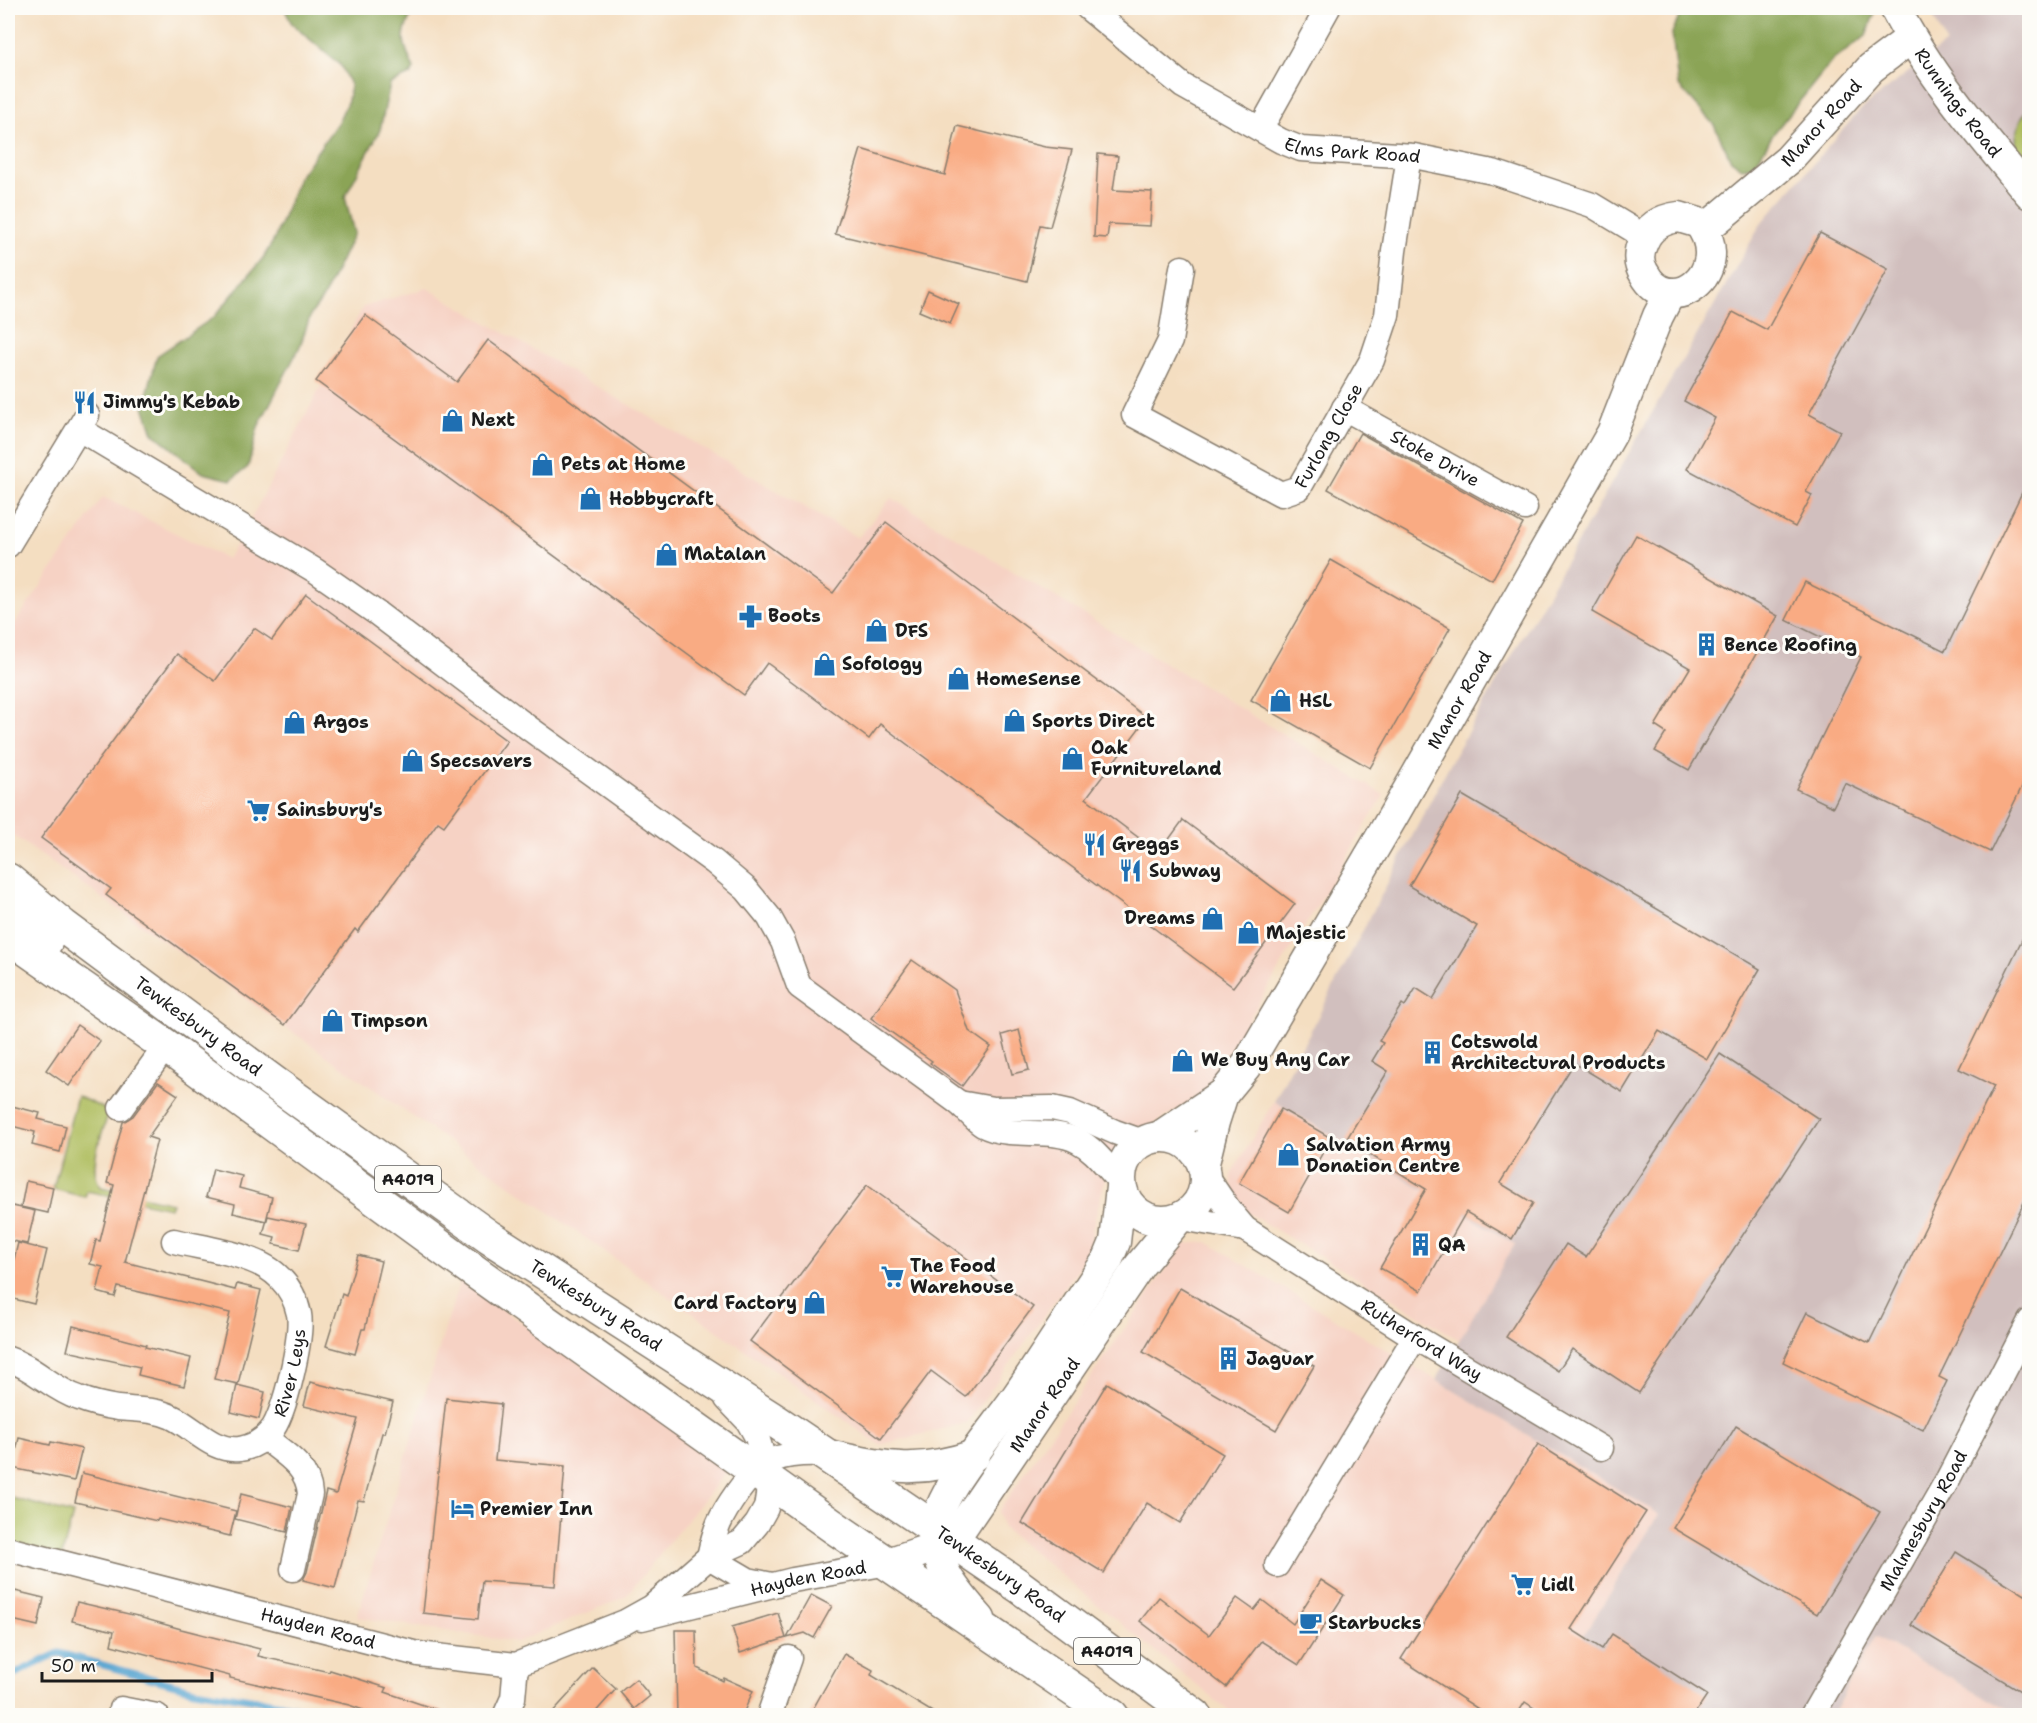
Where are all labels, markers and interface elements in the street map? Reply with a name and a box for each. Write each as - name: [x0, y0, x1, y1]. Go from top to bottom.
- street label: Runnings Road: [1909, 43, 2007, 163]
- street label: Manor Road: [1776, 74, 1867, 172]
- street label: Elms Park Road: [1280, 131, 1423, 169]
- street label: Furlong Close: [1289, 379, 1368, 493]
- restaurant icon: Jimmy's Kebab: [72, 389, 98, 415]
- place label: Jimmy's Kebab: [103, 390, 240, 414]
- shop icon: Next: [440, 407, 466, 433]
- place label: Next: [471, 408, 515, 432]
- street label: Stoke Drive: [1386, 424, 1484, 493]
- shop icon: Pets at Home: [530, 451, 556, 477]
- place label: Pets at Home: [561, 452, 686, 476]
- shop icon: Hobbycraft: [578, 486, 604, 512]
- place label: Hobbycraft: [609, 487, 714, 511]
- shop icon: Matalan: [653, 541, 679, 567]
- place label: Matalan: [684, 542, 766, 566]
- pharmacy icon: Boots: [737, 603, 763, 629]
- place label: Boots: [768, 604, 821, 628]
- shop icon: DFS: [864, 618, 890, 644]
- place label: DFS: [895, 619, 928, 643]
- building icon: Bence Roofing: [1693, 632, 1719, 658]
- place label: Bence Roofing: [1724, 633, 1857, 657]
- street label: Manor Road: [1422, 646, 1497, 754]
- shop icon: Sofology: [811, 651, 837, 677]
- place label: Sofology: [842, 652, 923, 676]
- shop icon: HomeSense: [945, 666, 971, 692]
- place label: HomeSense: [976, 667, 1081, 691]
- shop icon: HSL: [1268, 688, 1294, 714]
- place label: HSL: [1299, 689, 1332, 713]
- shop icon: Sports Direct: [1001, 708, 1027, 734]
- shop icon: Argos: [282, 709, 308, 735]
- place label: Sports Direct: [1032, 709, 1155, 733]
- place label: Argos: [313, 710, 369, 734]
- place label: Oak Furnitureland: [1091, 736, 1222, 781]
- shop icon: Oak Furnitureland: [1060, 745, 1086, 771]
- shop icon: Specsavers: [399, 748, 425, 774]
- place label: Specsavers: [430, 749, 532, 773]
- supermarket icon: Sainsbury's: [246, 797, 272, 823]
- place label: Sainsbury's: [277, 798, 382, 822]
- restaurant icon: Greggs: [1081, 831, 1107, 857]
- place label: Greggs: [1112, 832, 1179, 856]
- restaurant icon: Subway: [1118, 858, 1144, 884]
- place label: Subway: [1149, 859, 1221, 883]
- shop icon: Dreams: [1200, 905, 1226, 931]
- place label: Dreams: [1124, 906, 1195, 930]
- shop icon: Majestic: [1235, 920, 1261, 946]
- place label: Majestic: [1266, 921, 1346, 945]
- street label: Tewkesbury Road: [129, 971, 267, 1082]
- shop icon: Timpson: [320, 1008, 346, 1034]
- place label: Timpson: [351, 1009, 428, 1033]
- place label: Cotswold Architectural Products: [1451, 1030, 1666, 1075]
- building icon: Cotswold Architectural Products: [1420, 1039, 1446, 1065]
- shop icon: We Buy Any Car: [1170, 1047, 1196, 1073]
- place label: We Buy Any Car: [1201, 1048, 1350, 1072]
- place label: Salvation Army Donation Centre: [1306, 1133, 1460, 1178]
- shop icon: Salvation Army Donation Centre: [1275, 1142, 1301, 1168]
- road number: A4019: [375, 1166, 441, 1192]
- building icon: QA: [1407, 1232, 1433, 1258]
- place label: QA: [1438, 1233, 1466, 1257]
- street label: Tewkesbury Road: [525, 1254, 667, 1357]
- place label: The Food Warehouse: [910, 1254, 1014, 1299]
- supermarket icon: The Food Warehouse: [879, 1263, 905, 1289]
- shop icon: Card Factory: [802, 1290, 828, 1316]
- place label: Card Factory: [674, 1291, 797, 1315]
- street label: Rutherford Way: [1356, 1294, 1487, 1387]
- street label: River Leys: [268, 1328, 311, 1420]
- building icon: Jaguar: [1215, 1346, 1241, 1372]
- place label: Jaguar: [1246, 1347, 1314, 1371]
- street label: Manor Road: [1004, 1353, 1086, 1457]
- street label: Malmesbury Road: [1874, 1446, 1973, 1596]
- hotel icon: Premier Inn: [449, 1496, 475, 1522]
- place label: Premier Inn: [480, 1497, 593, 1521]
- street label: Tewkesbury Road: [931, 1521, 1070, 1628]
- street label: Hayden Road: [748, 1555, 868, 1602]
- supermarket icon: Lidl: [1510, 1572, 1536, 1598]
- place label: Lidl: [1541, 1573, 1574, 1597]
- street label: Hayden Road: [258, 1602, 378, 1655]
- cafe icon: Starbucks: [1297, 1610, 1323, 1636]
- place label: Starbucks: [1328, 1611, 1422, 1635]
- road number: A4019: [1074, 1638, 1140, 1664]
- scale bar: [42, 1645, 212, 1683]
- text: 50 m: [51, 1654, 96, 1678]

